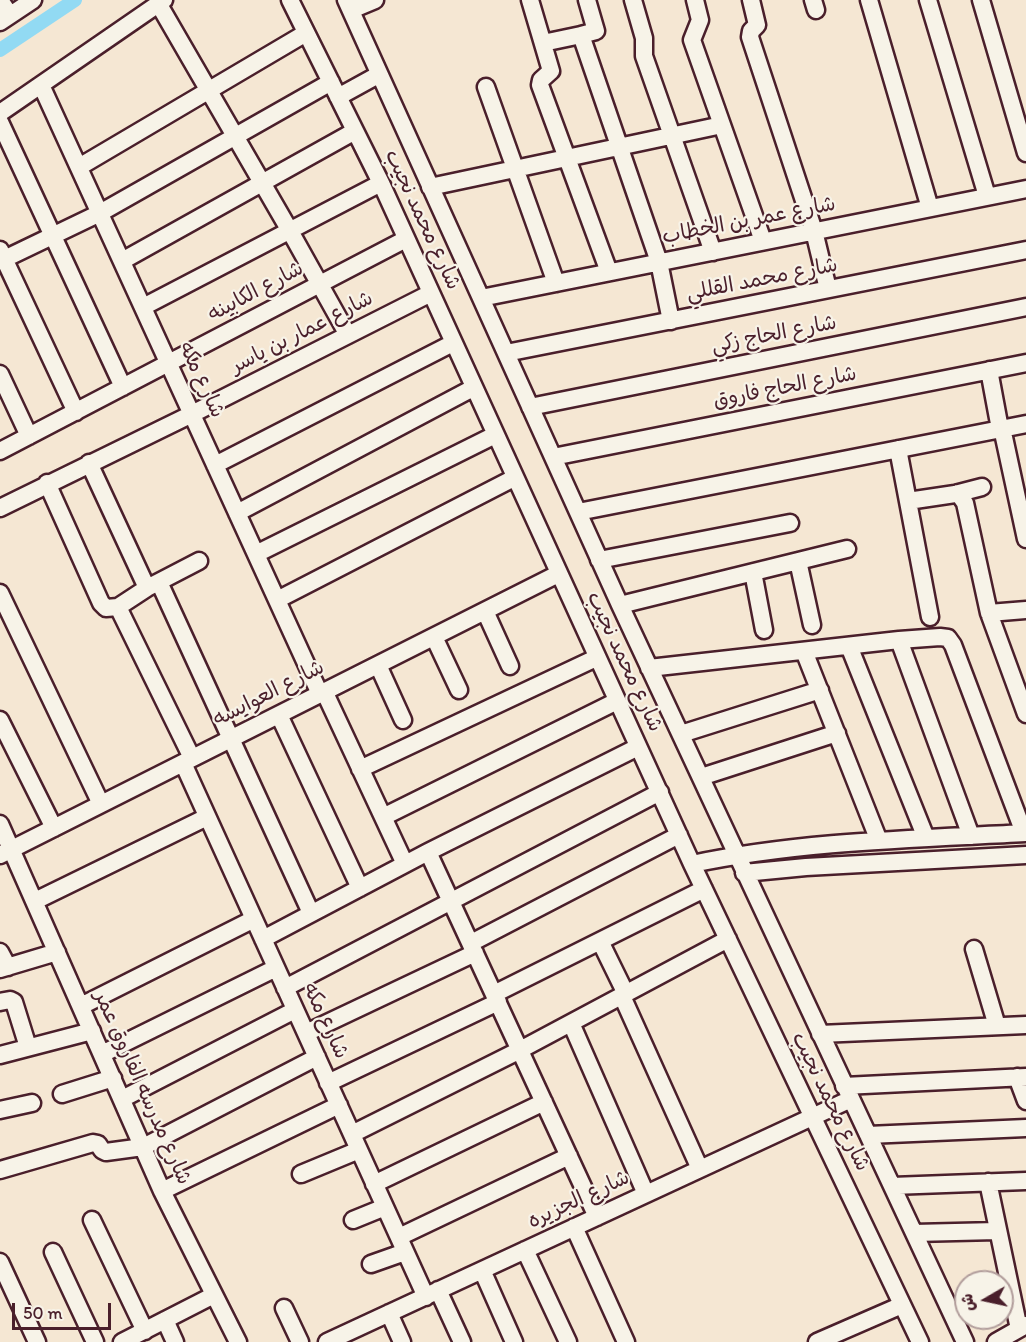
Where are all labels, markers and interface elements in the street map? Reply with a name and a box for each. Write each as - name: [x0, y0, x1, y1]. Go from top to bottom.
- street label: شارع محمد نجيب: [379, 146, 465, 294]
- street label: شارع عمر بن الخطاب: [660, 192, 838, 250]
- street label: شارع محمد القللي: [684, 253, 840, 307]
- street label: شارع الكابينه: [204, 256, 308, 328]
- street label: شارع عمار بن ياسر: [227, 286, 377, 380]
- street label: شارع الحاج زكي: [709, 311, 839, 359]
- street label: شارع مكه: [172, 338, 230, 422]
- street label: شارع الحاج فاروق: [711, 362, 859, 414]
- street label: شارع محمد نجيب: [581, 588, 667, 736]
- street label: شارع العوايسه: [209, 655, 329, 733]
- street label: شارع مكه: [296, 979, 354, 1063]
- street label: شارع مدرسه الفاروق عمر: [88, 987, 196, 1189]
- street label: شارع محمد نجيب: [785, 1028, 875, 1176]
- street label: شارع الجزيره: [524, 1165, 634, 1235]
- north arrow: [954, 1270, 1014, 1330]
- scale bar: [15, 1291, 114, 1329]
- text: ش: [957, 1292, 978, 1313]
- text: 50 m: [23, 1302, 63, 1324]

